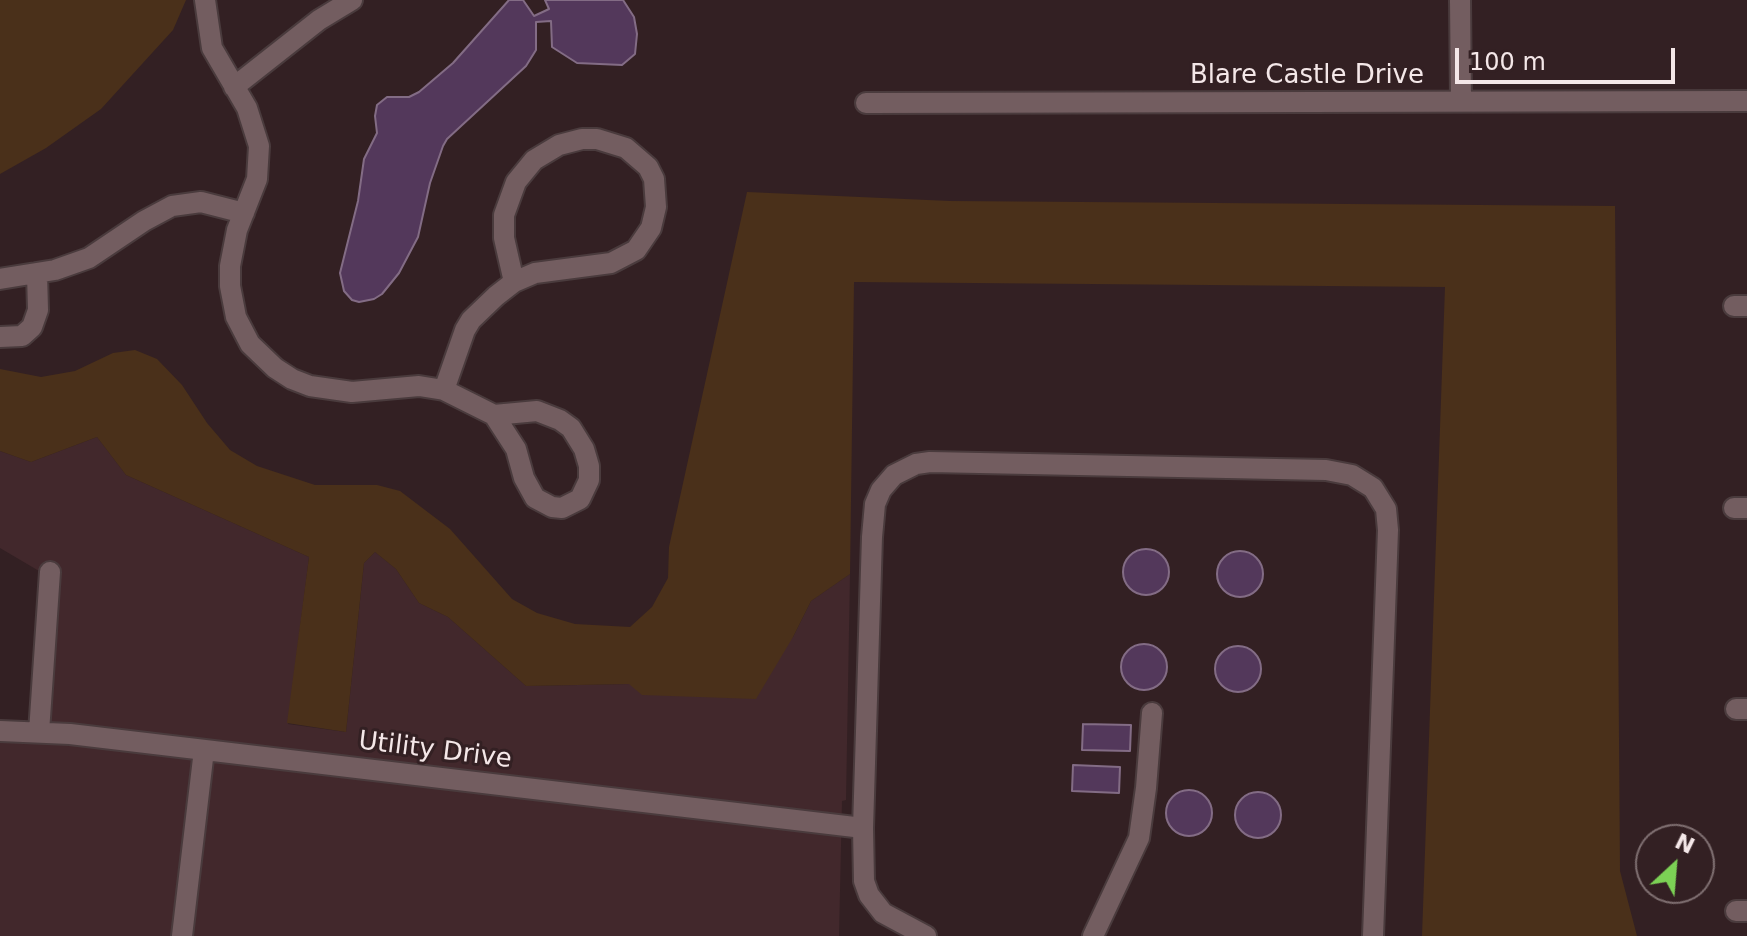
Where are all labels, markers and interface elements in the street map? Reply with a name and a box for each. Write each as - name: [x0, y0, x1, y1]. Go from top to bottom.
- scale bar: [1459, 32, 1679, 82]
- text: 100 m: [1469, 48, 1546, 76]
- street label: Blare Castle Drive: [1190, 60, 1424, 92]
- street label: Utility Drive: [357, 726, 513, 776]
- north arrow: [1635, 824, 1715, 904]
- text: N: [1671, 829, 1699, 859]

